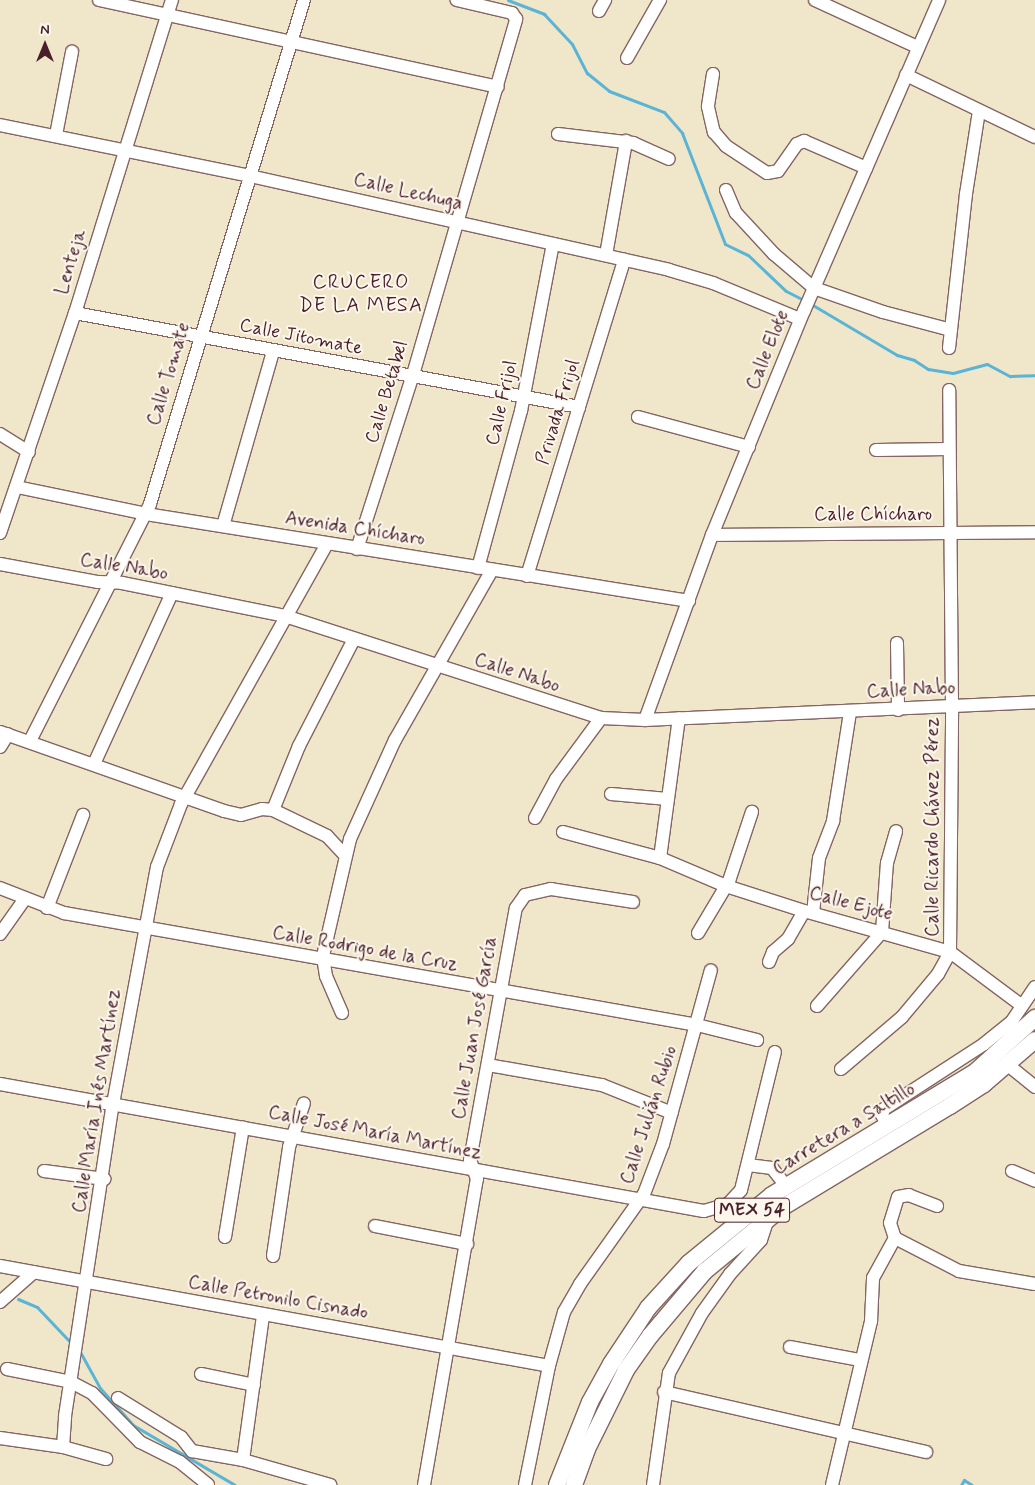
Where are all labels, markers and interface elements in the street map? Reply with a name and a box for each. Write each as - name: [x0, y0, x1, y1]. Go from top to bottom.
- north arrow: [20, 20, 70, 70]
- text: N: [40, 21, 50, 39]
- street label: Calle Lechuga: [351, 168, 465, 216]
- street label: Lenteja: [50, 227, 92, 297]
- district label: CRUCERO DE LA MESA: [298, 271, 424, 318]
- street label: Calle Elote: [742, 307, 794, 393]
- street label: Calle Jitomate: [237, 314, 365, 360]
- street label: Calle Tomate: [142, 319, 196, 429]
- street label: Calle Betabel: [361, 338, 413, 446]
- street label: Privada Frijol: [532, 358, 584, 466]
- street label: Calle Frijol: [481, 359, 523, 447]
- street label: Calle Chícharo: [814, 504, 932, 526]
- street label: Avenida Chícharo: [284, 507, 426, 551]
- street label: Calle Nabo: [79, 549, 169, 585]
- street label: Calle Nabo: [472, 649, 562, 697]
- street label: Calle Nabo: [867, 676, 955, 704]
- street label: Calle Ricardo Chávez Pérez: [922, 716, 944, 938]
- street label: Calle Ejote: [807, 882, 895, 926]
- street label: Calle Rodrigo de la Cruz: [269, 921, 461, 977]
- street label: Calle Juan José García: [448, 936, 502, 1120]
- street label: Calle María Inés Martínez: [69, 991, 125, 1211]
- street label: Calle Julián Rubio: [616, 1043, 682, 1187]
- street label: Carretera a Saltillo: [769, 1078, 919, 1180]
- street label: Calle José María Martínez: [266, 1101, 484, 1165]
- road number: MEX 54: [713, 1194, 791, 1226]
- street label: Calle Petronilo Cisnado: [185, 1271, 371, 1325]

